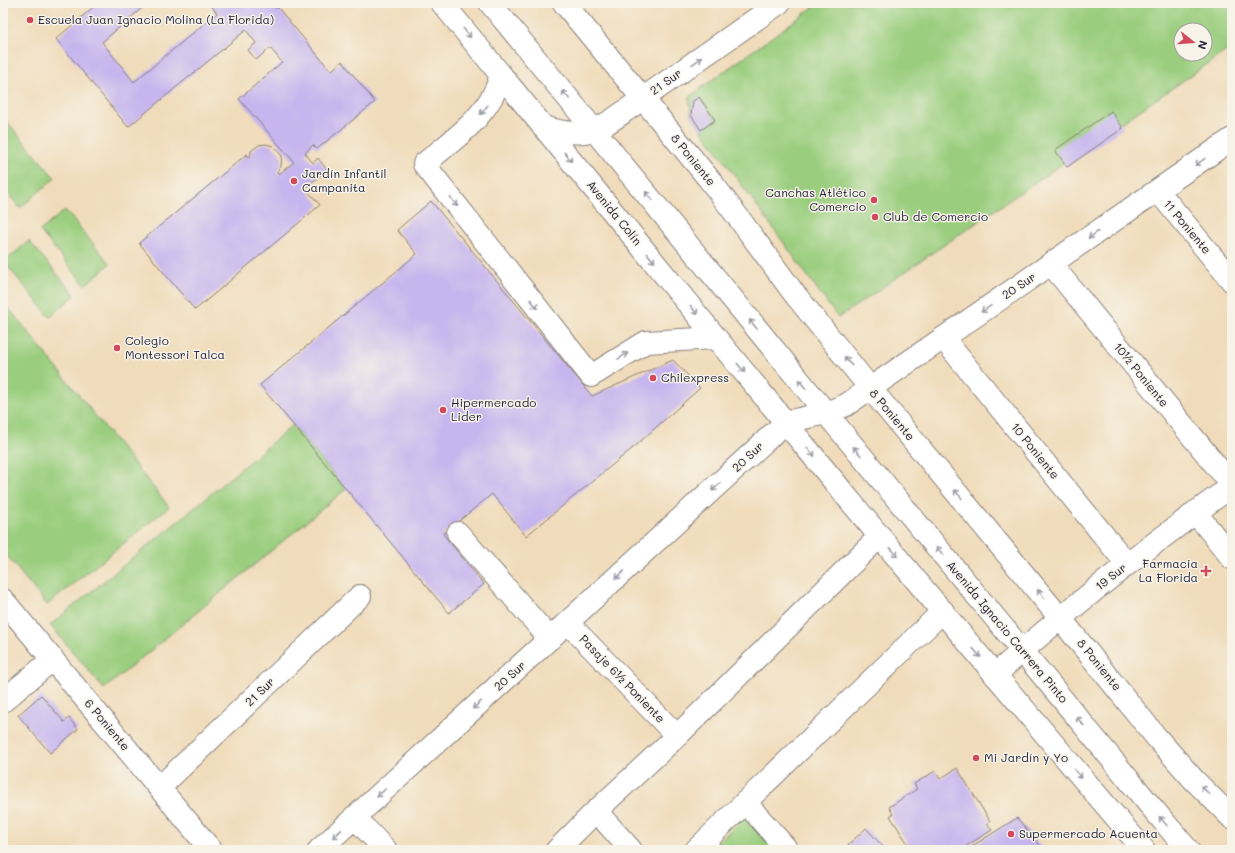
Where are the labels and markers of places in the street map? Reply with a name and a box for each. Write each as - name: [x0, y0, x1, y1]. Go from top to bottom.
- place label: Escuela Juan Ignacio Molina (La Florida): [38, 11, 274, 27]
- marker: Escuela Juan Ignacio Molina (La Florida): [25, 15, 35, 25]
- place label: Jardín Infantil Campanita: [302, 165, 387, 195]
- marker: Jardín Infantil Campanita: [289, 176, 299, 186]
- place label: Canchas Atlético Comercio: [765, 184, 866, 214]
- marker: Canchas Atlético Comercio: [869, 195, 879, 205]
- place label: Club de Comercio: [883, 208, 988, 224]
- marker: Club de Comercio: [870, 212, 880, 222]
- place label: Colegio Montessori Talca: [125, 332, 225, 362]
- marker: Colegio Montessori Talca: [112, 343, 122, 353]
- place label: Chilexpress: [661, 369, 729, 385]
- marker: Chilexpress: [648, 373, 658, 383]
- place label: Hipermercado Lider: [451, 394, 536, 424]
- marker: Hipermercado Lider: [438, 405, 448, 415]
- place label: Farmacia La Florida: [1139, 555, 1198, 585]
- marker: Farmacia La Florida: [1201, 566, 1211, 576]
- place label: Mi Jardín y Yo: [984, 749, 1068, 765]
- marker: Mi Jardín y Yo: [971, 753, 981, 763]
- place label: Supermercado Acuenta: [1019, 825, 1158, 841]
- marker: Supermercado Acuenta: [1006, 829, 1016, 839]

